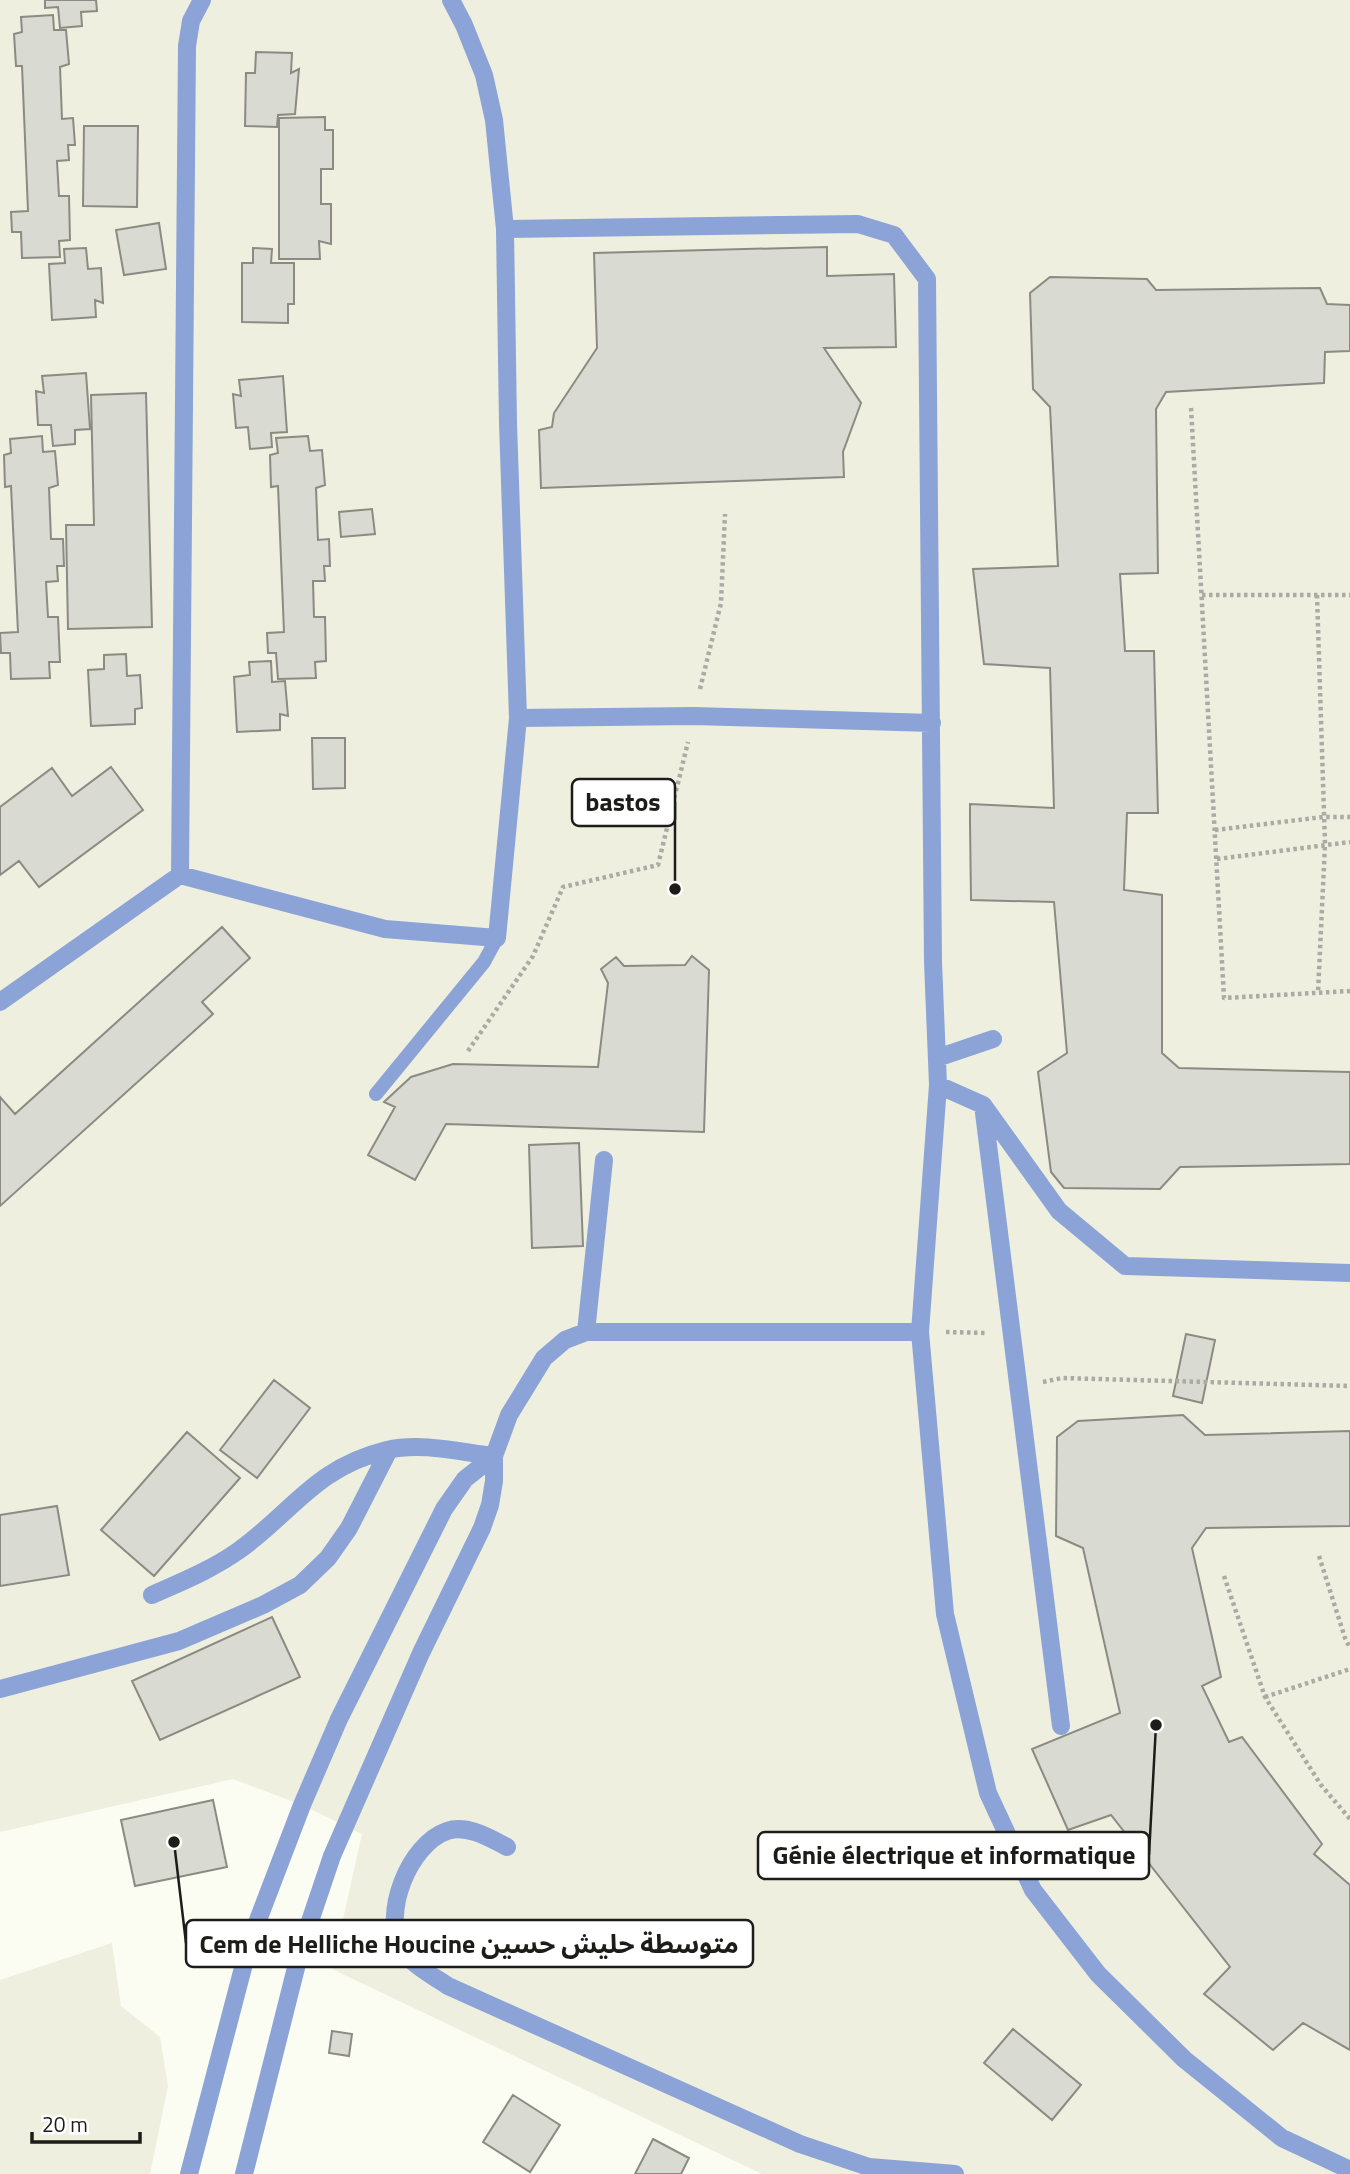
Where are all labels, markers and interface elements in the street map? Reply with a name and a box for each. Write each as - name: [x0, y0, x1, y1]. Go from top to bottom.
- callout: bastos: [572, 779, 675, 826]
- text: bastos: [585, 782, 661, 821]
- callout: Génie électrique et informatique: [758, 1832, 1149, 1879]
- text: Génie électrique et informatique: [773, 1835, 1135, 1874]
- callout: Cem de Helliche Houcine متوسطة حليش حسين: [186, 1920, 753, 1967]
- text: Cem de Helliche Houcine متوسطة حليش حسين: [199, 1924, 739, 1963]
- scale bar: [32, 2100, 140, 2144]
- text: 20 m: [42, 2108, 88, 2140]

